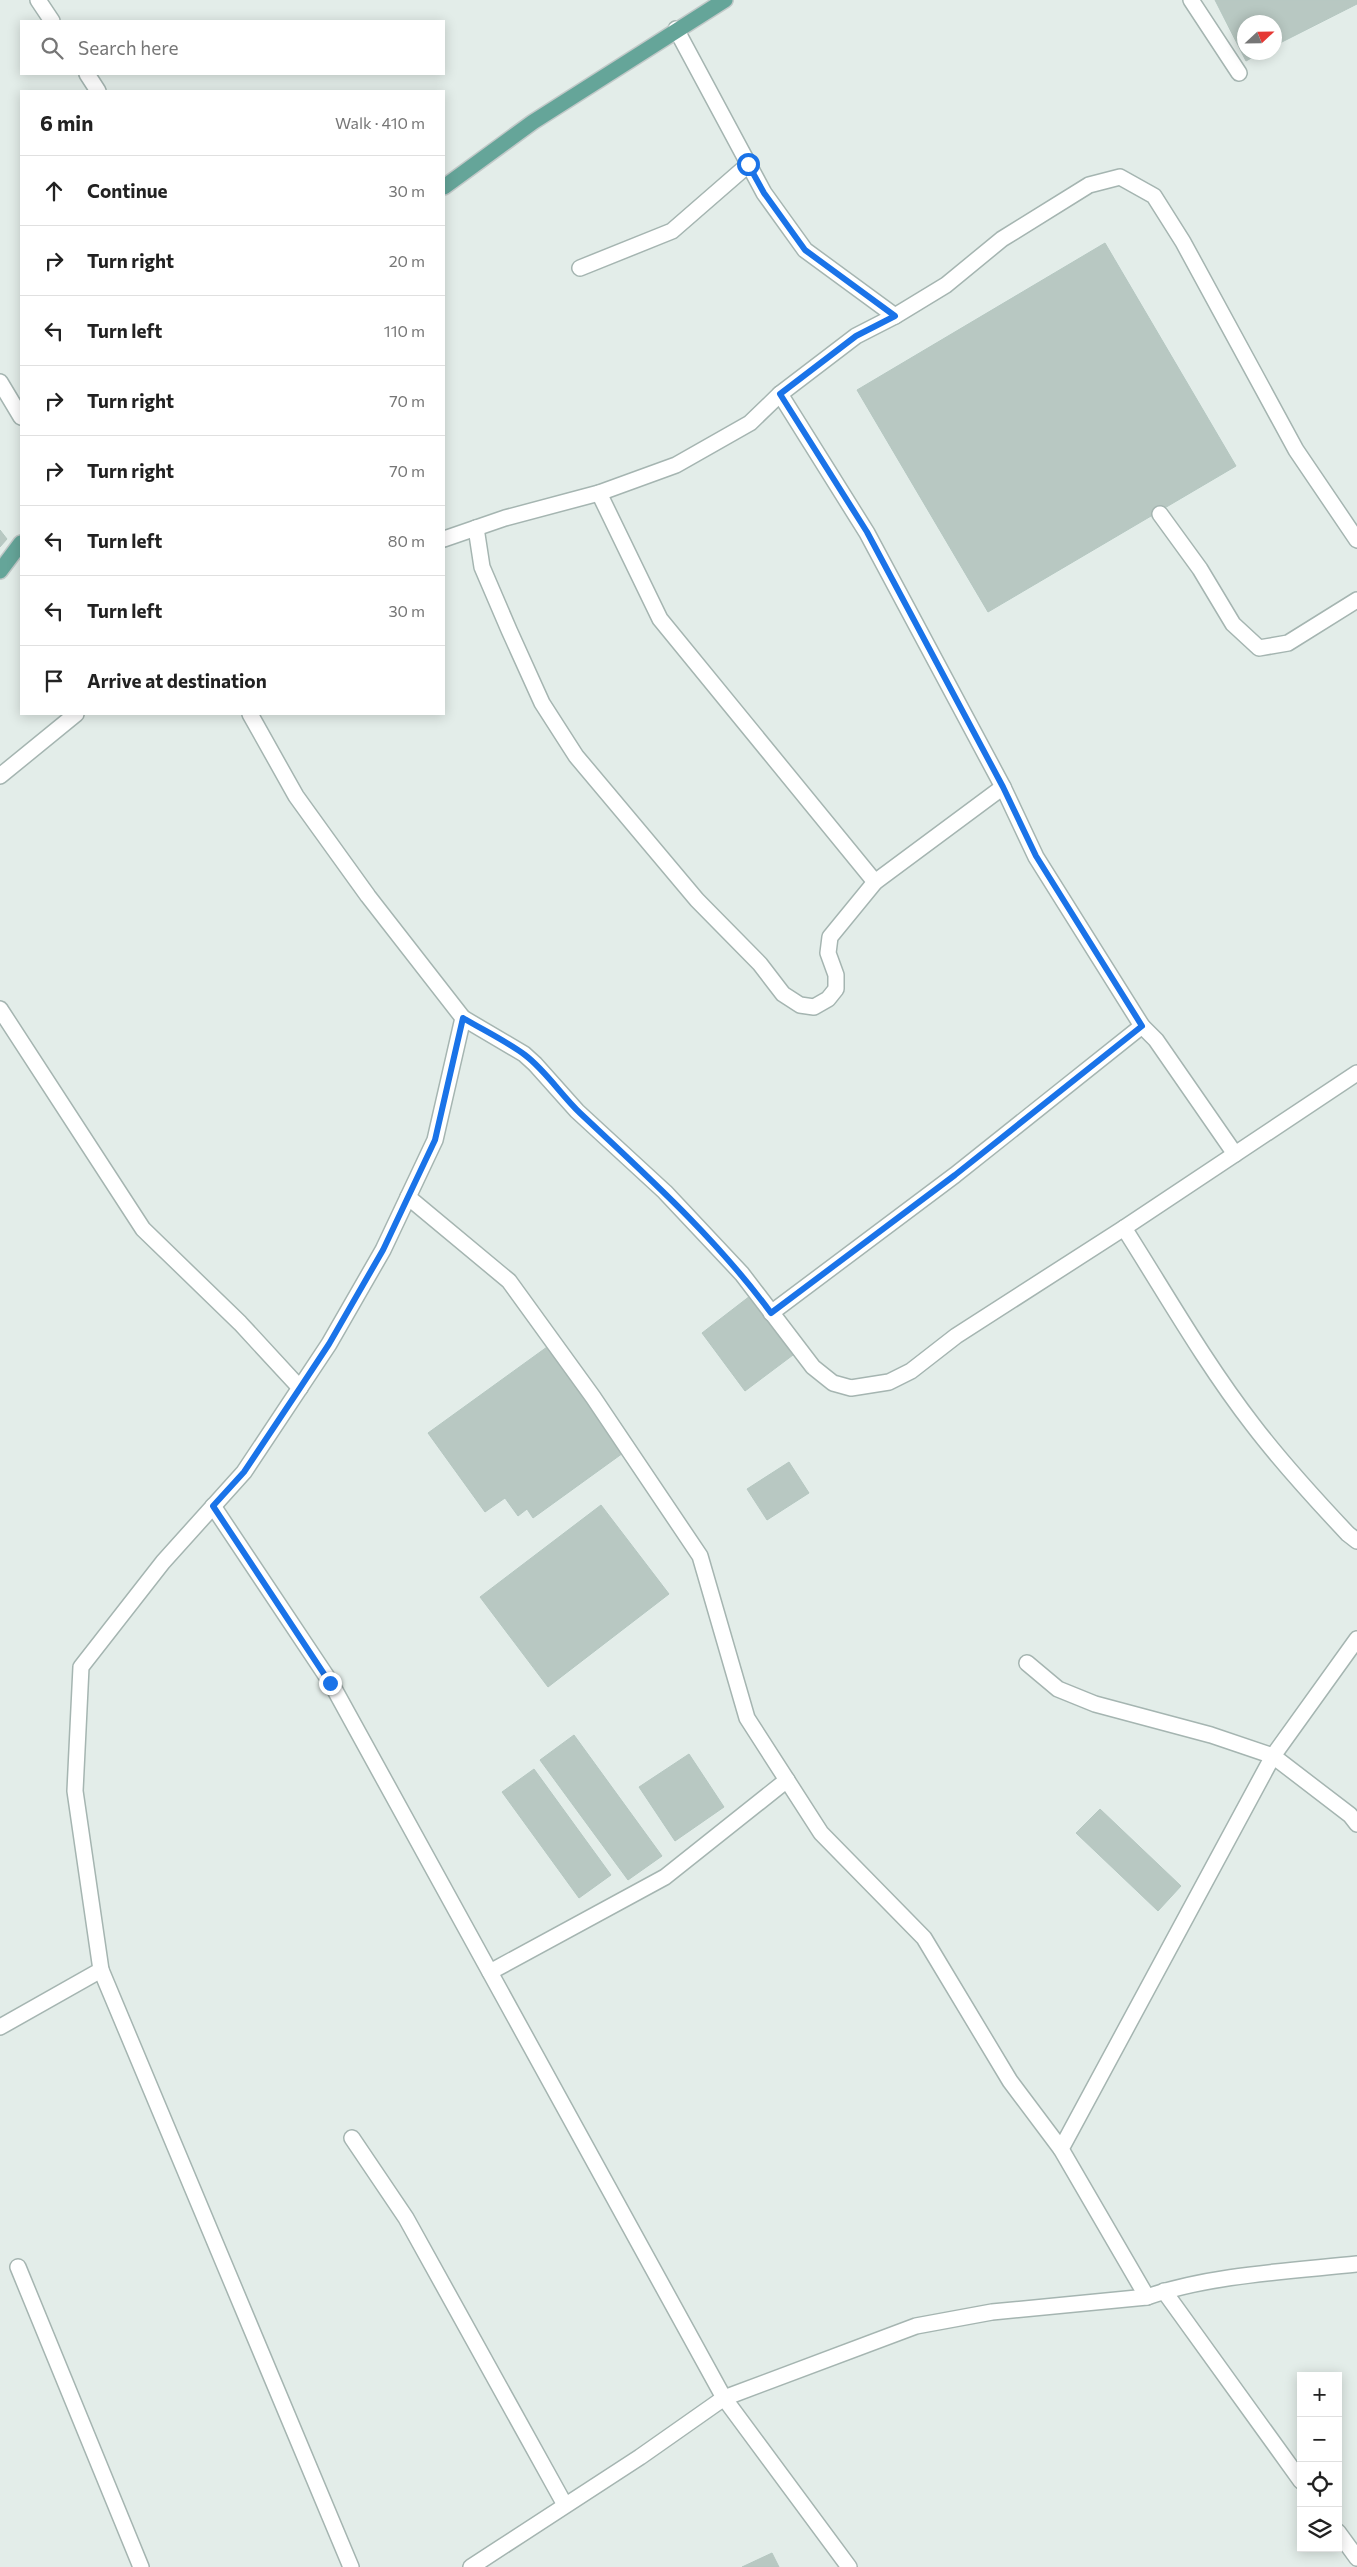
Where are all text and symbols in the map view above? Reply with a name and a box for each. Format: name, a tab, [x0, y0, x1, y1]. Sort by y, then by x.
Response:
north arrow	[1237, 15, 1282, 60]
search box	[20, 20, 445, 75]
icon: search	[38, 34, 66, 62]
text: Search here	[78, 36, 178, 59]
text: 6 min	[40, 110, 93, 135]
text: Walk · 410 m	[335, 113, 425, 132]
route start	[737, 153, 760, 176]
icon: ahead	[40, 177, 68, 205]
text: Continue	[87, 179, 167, 202]
text: 30 m	[388, 181, 425, 200]
icon: right	[40, 247, 68, 275]
text: Turn right	[87, 249, 174, 272]
text: 20 m	[389, 251, 425, 270]
icon: left	[40, 317, 68, 345]
text: Turn left	[87, 319, 162, 342]
text: 110 m	[384, 321, 425, 340]
icon: right	[40, 387, 68, 415]
text: Turn right	[87, 389, 174, 412]
text: 70 m	[389, 391, 425, 410]
icon: right	[40, 457, 68, 485]
text: Turn right	[87, 459, 174, 482]
text: 70 m	[389, 461, 425, 480]
icon: left	[40, 527, 68, 555]
text: Turn left	[87, 529, 162, 552]
text: 80 m	[388, 531, 425, 550]
icon: left	[40, 597, 68, 625]
text: Turn left	[87, 599, 162, 622]
text: 30 m	[388, 601, 425, 620]
icon: arrive	[40, 667, 68, 695]
text: Arrive at destination	[87, 669, 267, 692]
route end	[319, 1672, 342, 1695]
map controls	[1297, 2372, 1342, 2552]
button: +	[1297, 2372, 1342, 2417]
button: −	[1297, 2417, 1342, 2462]
button: locate	[1297, 2462, 1342, 2507]
button: layers	[1297, 2507, 1342, 2552]

